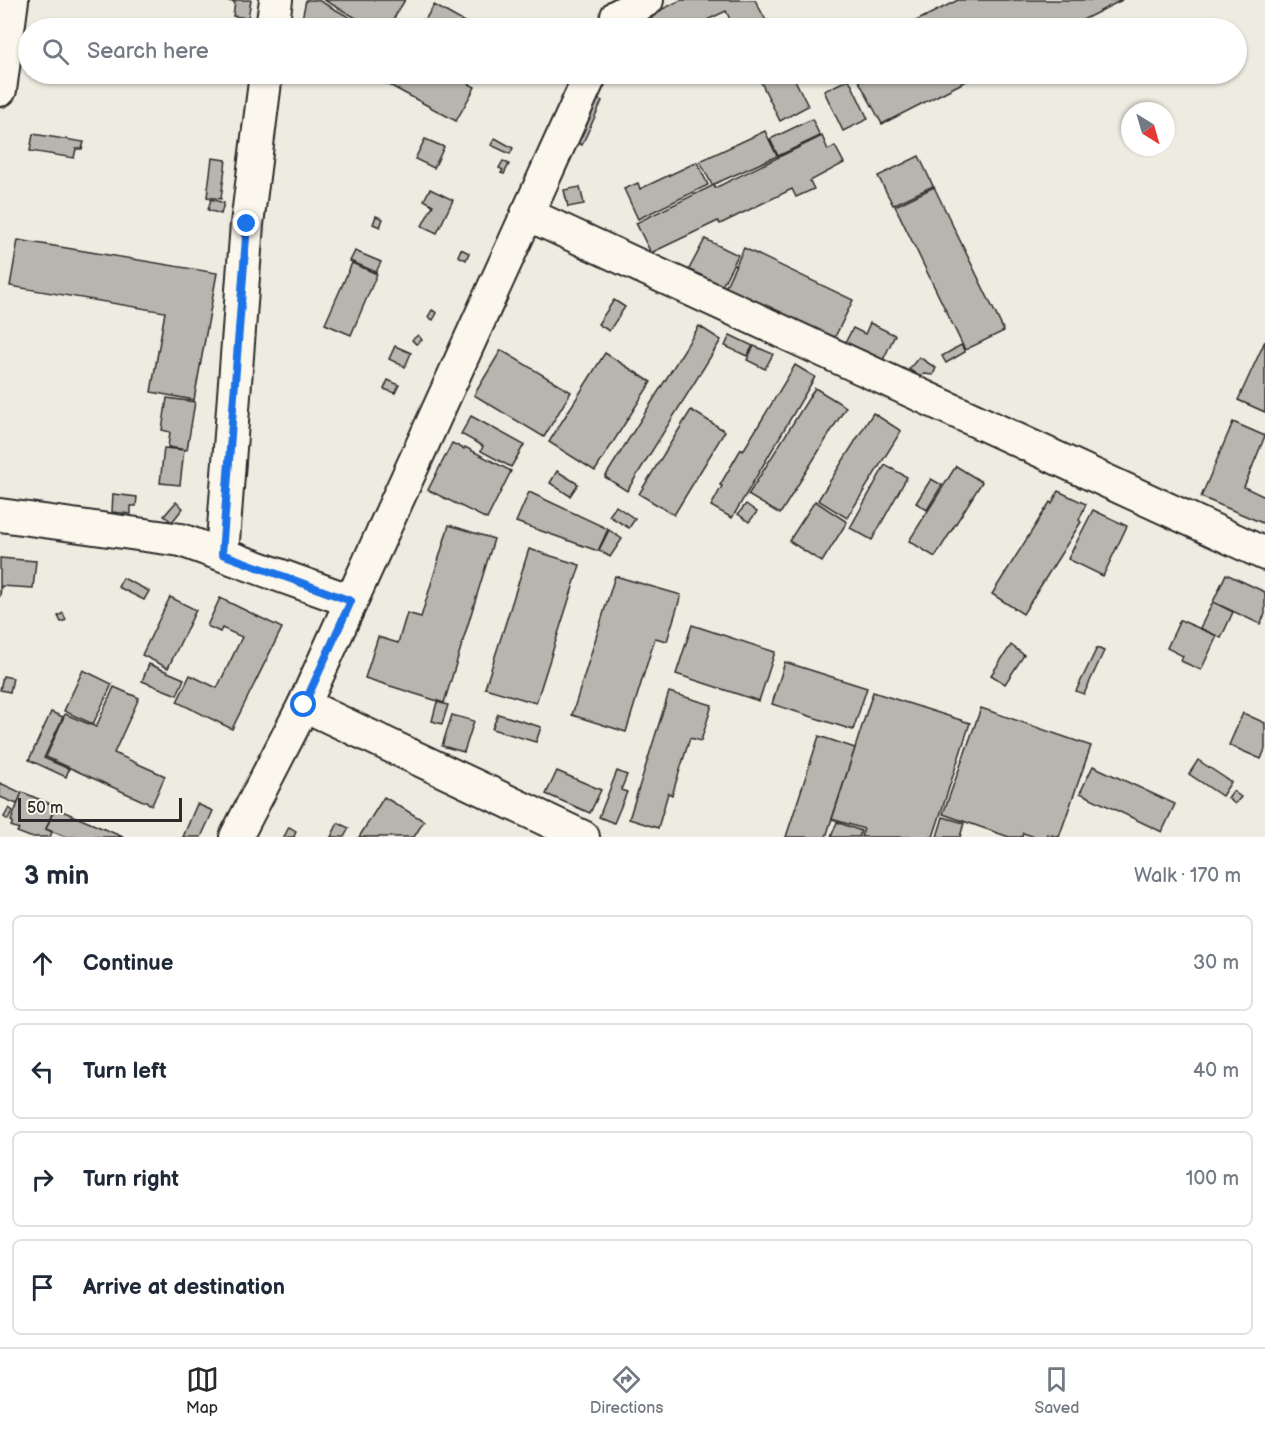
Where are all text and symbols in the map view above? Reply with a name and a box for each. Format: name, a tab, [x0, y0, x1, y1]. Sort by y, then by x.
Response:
search box	[18, 18, 1247, 84]
icon: search	[39, 35, 72, 68]
text: Search here	[87, 38, 209, 65]
north arrow	[1121, 102, 1175, 156]
route end	[233, 210, 259, 236]
route start	[290, 691, 316, 717]
scale bar	[18, 795, 182, 822]
text: 50 m	[27, 799, 63, 818]
text: 3 min	[24, 861, 89, 892]
text: Walk · 170 m	[1134, 864, 1241, 888]
icon: ahead	[26, 947, 59, 980]
text: Continue	[83, 950, 173, 977]
text: 30 m	[1193, 951, 1239, 975]
icon: left	[26, 1055, 59, 1088]
text: Turn left	[83, 1058, 167, 1085]
text: 40 m	[1193, 1059, 1239, 1083]
icon: right	[26, 1163, 59, 1196]
text: Turn right	[83, 1166, 179, 1193]
text: 100 m	[1186, 1167, 1239, 1191]
icon: arrive	[26, 1271, 59, 1304]
text: Arrive at destination	[83, 1274, 285, 1301]
tab: Map	[186, 1363, 219, 1418]
tab: Directions	[590, 1363, 663, 1418]
tab: Saved	[1034, 1363, 1079, 1418]

